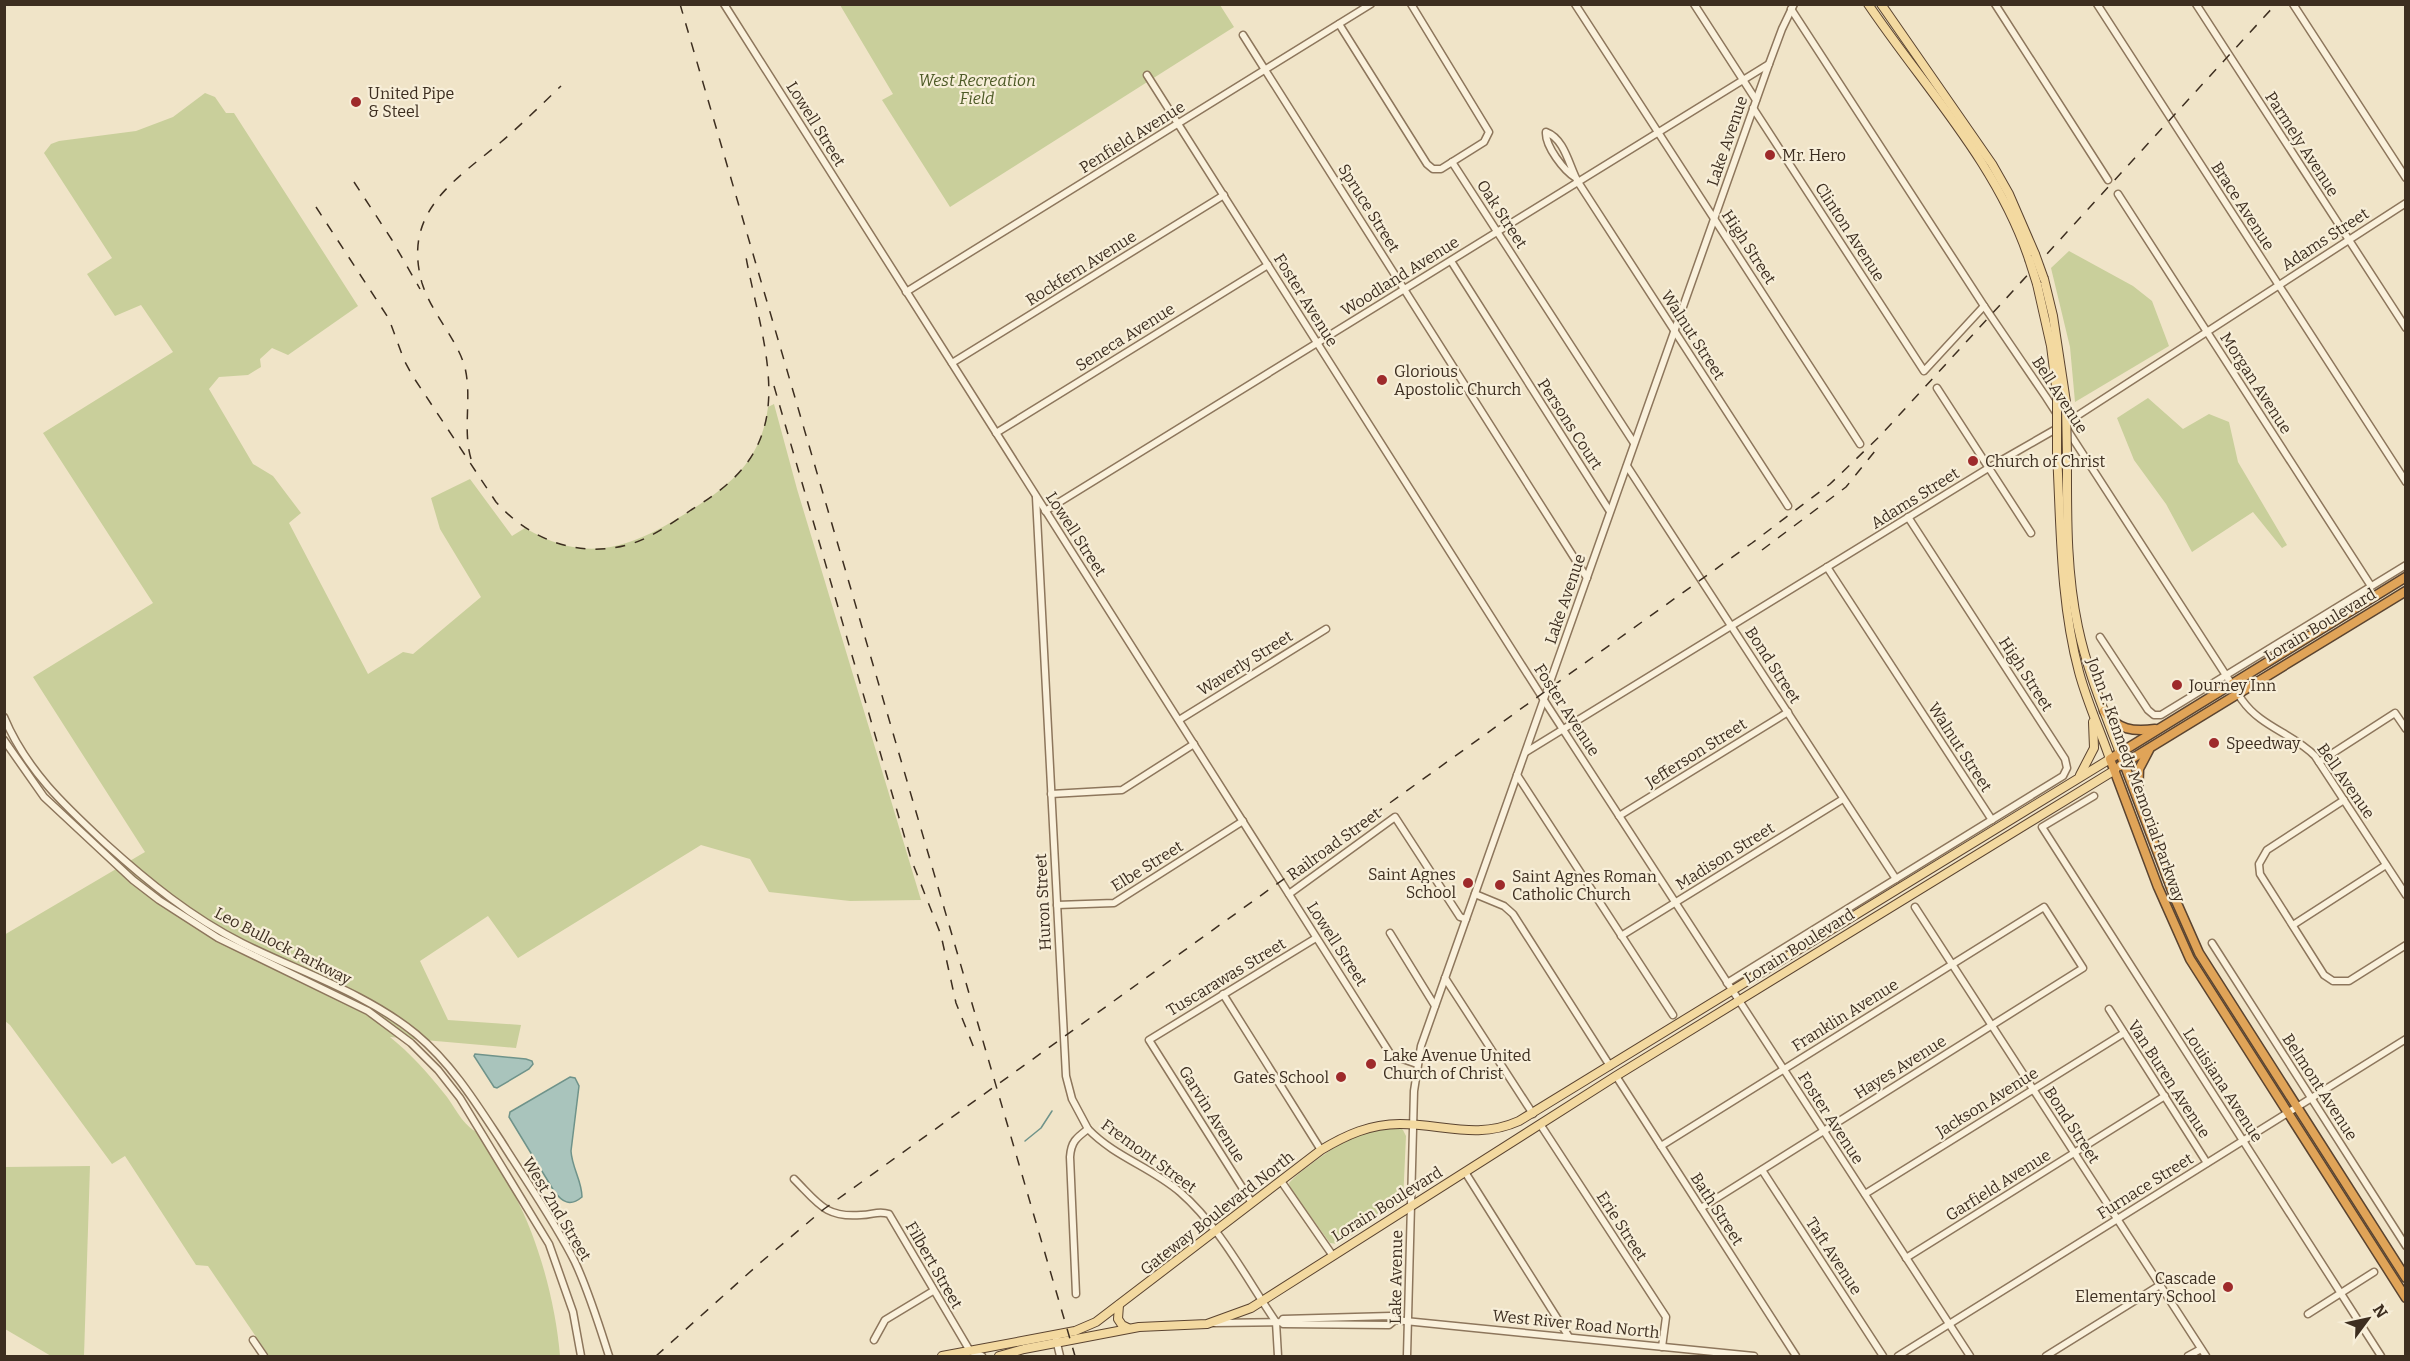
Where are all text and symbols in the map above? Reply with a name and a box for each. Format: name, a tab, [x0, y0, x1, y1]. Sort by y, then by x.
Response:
park label: West Recreation Field	[918, 71, 1036, 108]
street label: Lowell Street	[782, 78, 850, 170]
place label: United Pipe & Steel	[368, 84, 454, 121]
street label: Parmely Avenue	[2261, 88, 2343, 200]
street label: Lake Avenue	[1703, 93, 1751, 189]
marker: United Pipe & Steel	[349, 95, 363, 109]
street label: Penfield Avenue	[1076, 97, 1188, 177]
place label: Mr. Hero	[1782, 146, 1846, 165]
marker: Mr. Hero	[1763, 148, 1777, 162]
street label: Brace Avenue	[2207, 158, 2279, 254]
street label: Spruce Street	[1334, 160, 1404, 256]
street label: Oak Street	[1473, 176, 1531, 252]
street label: Clinton Avenue	[1811, 179, 1889, 285]
street label: Adams Street	[2278, 204, 2372, 274]
street label: High Street	[1718, 206, 1780, 288]
street label: Rockfern Avenue	[1022, 226, 1140, 310]
street label: Woodland Avenue	[1338, 232, 1462, 320]
street label: Foster Avenue	[1270, 250, 1342, 350]
street label: Walnut Street	[1657, 287, 1729, 383]
street label: Seneca Avenue	[1072, 299, 1178, 375]
street label: Morgan Avenue	[2216, 329, 2296, 437]
street label: Bell Avenue	[2028, 353, 2092, 437]
place label: Glorious Apostolic Church	[1394, 362, 1521, 399]
marker: Glorious Apostolic Church	[1375, 373, 1389, 387]
street label: Persons Court	[1534, 375, 1607, 473]
place label: Church of Christ	[1985, 452, 2106, 471]
marker: Church of Christ	[1966, 454, 1980, 468]
street label: Adams Street	[1867, 463, 1963, 533]
street label: Lowell Street	[1042, 488, 1110, 580]
street label: Lake Avenue	[1541, 551, 1589, 647]
street label: Lorain Boulevard	[2261, 584, 2380, 666]
street label: Bond Street	[1741, 623, 1805, 707]
street label: Waverly Street	[1194, 626, 1296, 700]
street label: High Street	[1995, 633, 2057, 715]
street label: John F. Kennedy Memorial Parkway	[2082, 654, 2189, 905]
street label: Foster Avenue	[1530, 660, 1604, 760]
place label: Journey Inn	[2188, 676, 2276, 695]
marker: Journey Inn	[2170, 678, 2184, 692]
street label: Walnut Street	[1924, 699, 1996, 795]
street label: Jefferson Street	[1641, 714, 1750, 792]
place label: Speedway	[2226, 734, 2301, 753]
marker: Speedway	[2207, 736, 2221, 750]
street label: Bell Avenue	[2313, 740, 2379, 822]
street label: Railroad Street	[1284, 804, 1385, 884]
street label: Madison Street	[1672, 818, 1778, 894]
street label: Elbe Street	[1108, 836, 1187, 896]
street label: Huron Street	[1031, 853, 1055, 951]
place label: Saint Agnes School	[1368, 865, 1456, 902]
place label: Saint Agnes Roman Catholic Church	[1512, 867, 1657, 904]
marker: Saint Agnes School	[1461, 876, 1475, 890]
marker: Saint Agnes Roman Catholic Church	[1493, 878, 1507, 892]
street label: Lowell Street	[1303, 898, 1371, 990]
street label: Leo Bullock Parkway	[211, 903, 355, 989]
street label: Lorain Boulevard	[1740, 904, 1858, 988]
street label: Tuscarawas Street	[1163, 934, 1289, 1020]
street label: Franklin Avenue	[1788, 975, 1902, 1055]
street label: Van Buren Avenue	[2124, 1016, 2214, 1142]
street label: Louisiana Avenue	[2179, 1025, 2267, 1145]
street label: Belmont Avenue	[2278, 1030, 2362, 1144]
street label: Hayes Avenue	[1851, 1031, 1949, 1103]
place label: Lake Avenue United Church of Christ	[1383, 1046, 1532, 1083]
marker: Lake Avenue United Church of Christ	[1364, 1057, 1378, 1071]
street label: Garvin Avenue	[1175, 1062, 1249, 1166]
street label: Jackson Avenue	[1932, 1063, 2041, 1141]
place label: Gates School	[1233, 1068, 1329, 1087]
street label: Foster Avenue	[1794, 1068, 1868, 1168]
marker: Gates School	[1334, 1070, 1348, 1084]
street label: Bond Street	[2040, 1083, 2104, 1167]
street label: Fremont Street	[1098, 1115, 1200, 1197]
street label: Garfield Avenue	[1942, 1145, 2054, 1225]
street label: Gateway Boulevard North	[1136, 1147, 1298, 1279]
street label: Furnace Street	[2094, 1149, 2197, 1223]
street label: West 2nd Street	[519, 1154, 595, 1264]
street label: Lorain Boulevard	[1328, 1162, 1446, 1246]
street label: Bath Street	[1687, 1169, 1748, 1249]
street label: Erie Street	[1593, 1188, 1651, 1264]
street label: Taft Avenue	[1802, 1214, 1866, 1298]
street label: Filbert Street	[901, 1218, 967, 1312]
street label: Lake Avenue	[1386, 1230, 1406, 1324]
place label: Cascade Elementary School	[2075, 1269, 2216, 1306]
marker: Cascade Elementary School	[2221, 1280, 2235, 1294]
north arrow	[2338, 1289, 2398, 1349]
text: N	[2369, 1301, 2391, 1321]
street label: West River Road North	[1492, 1306, 1660, 1342]

